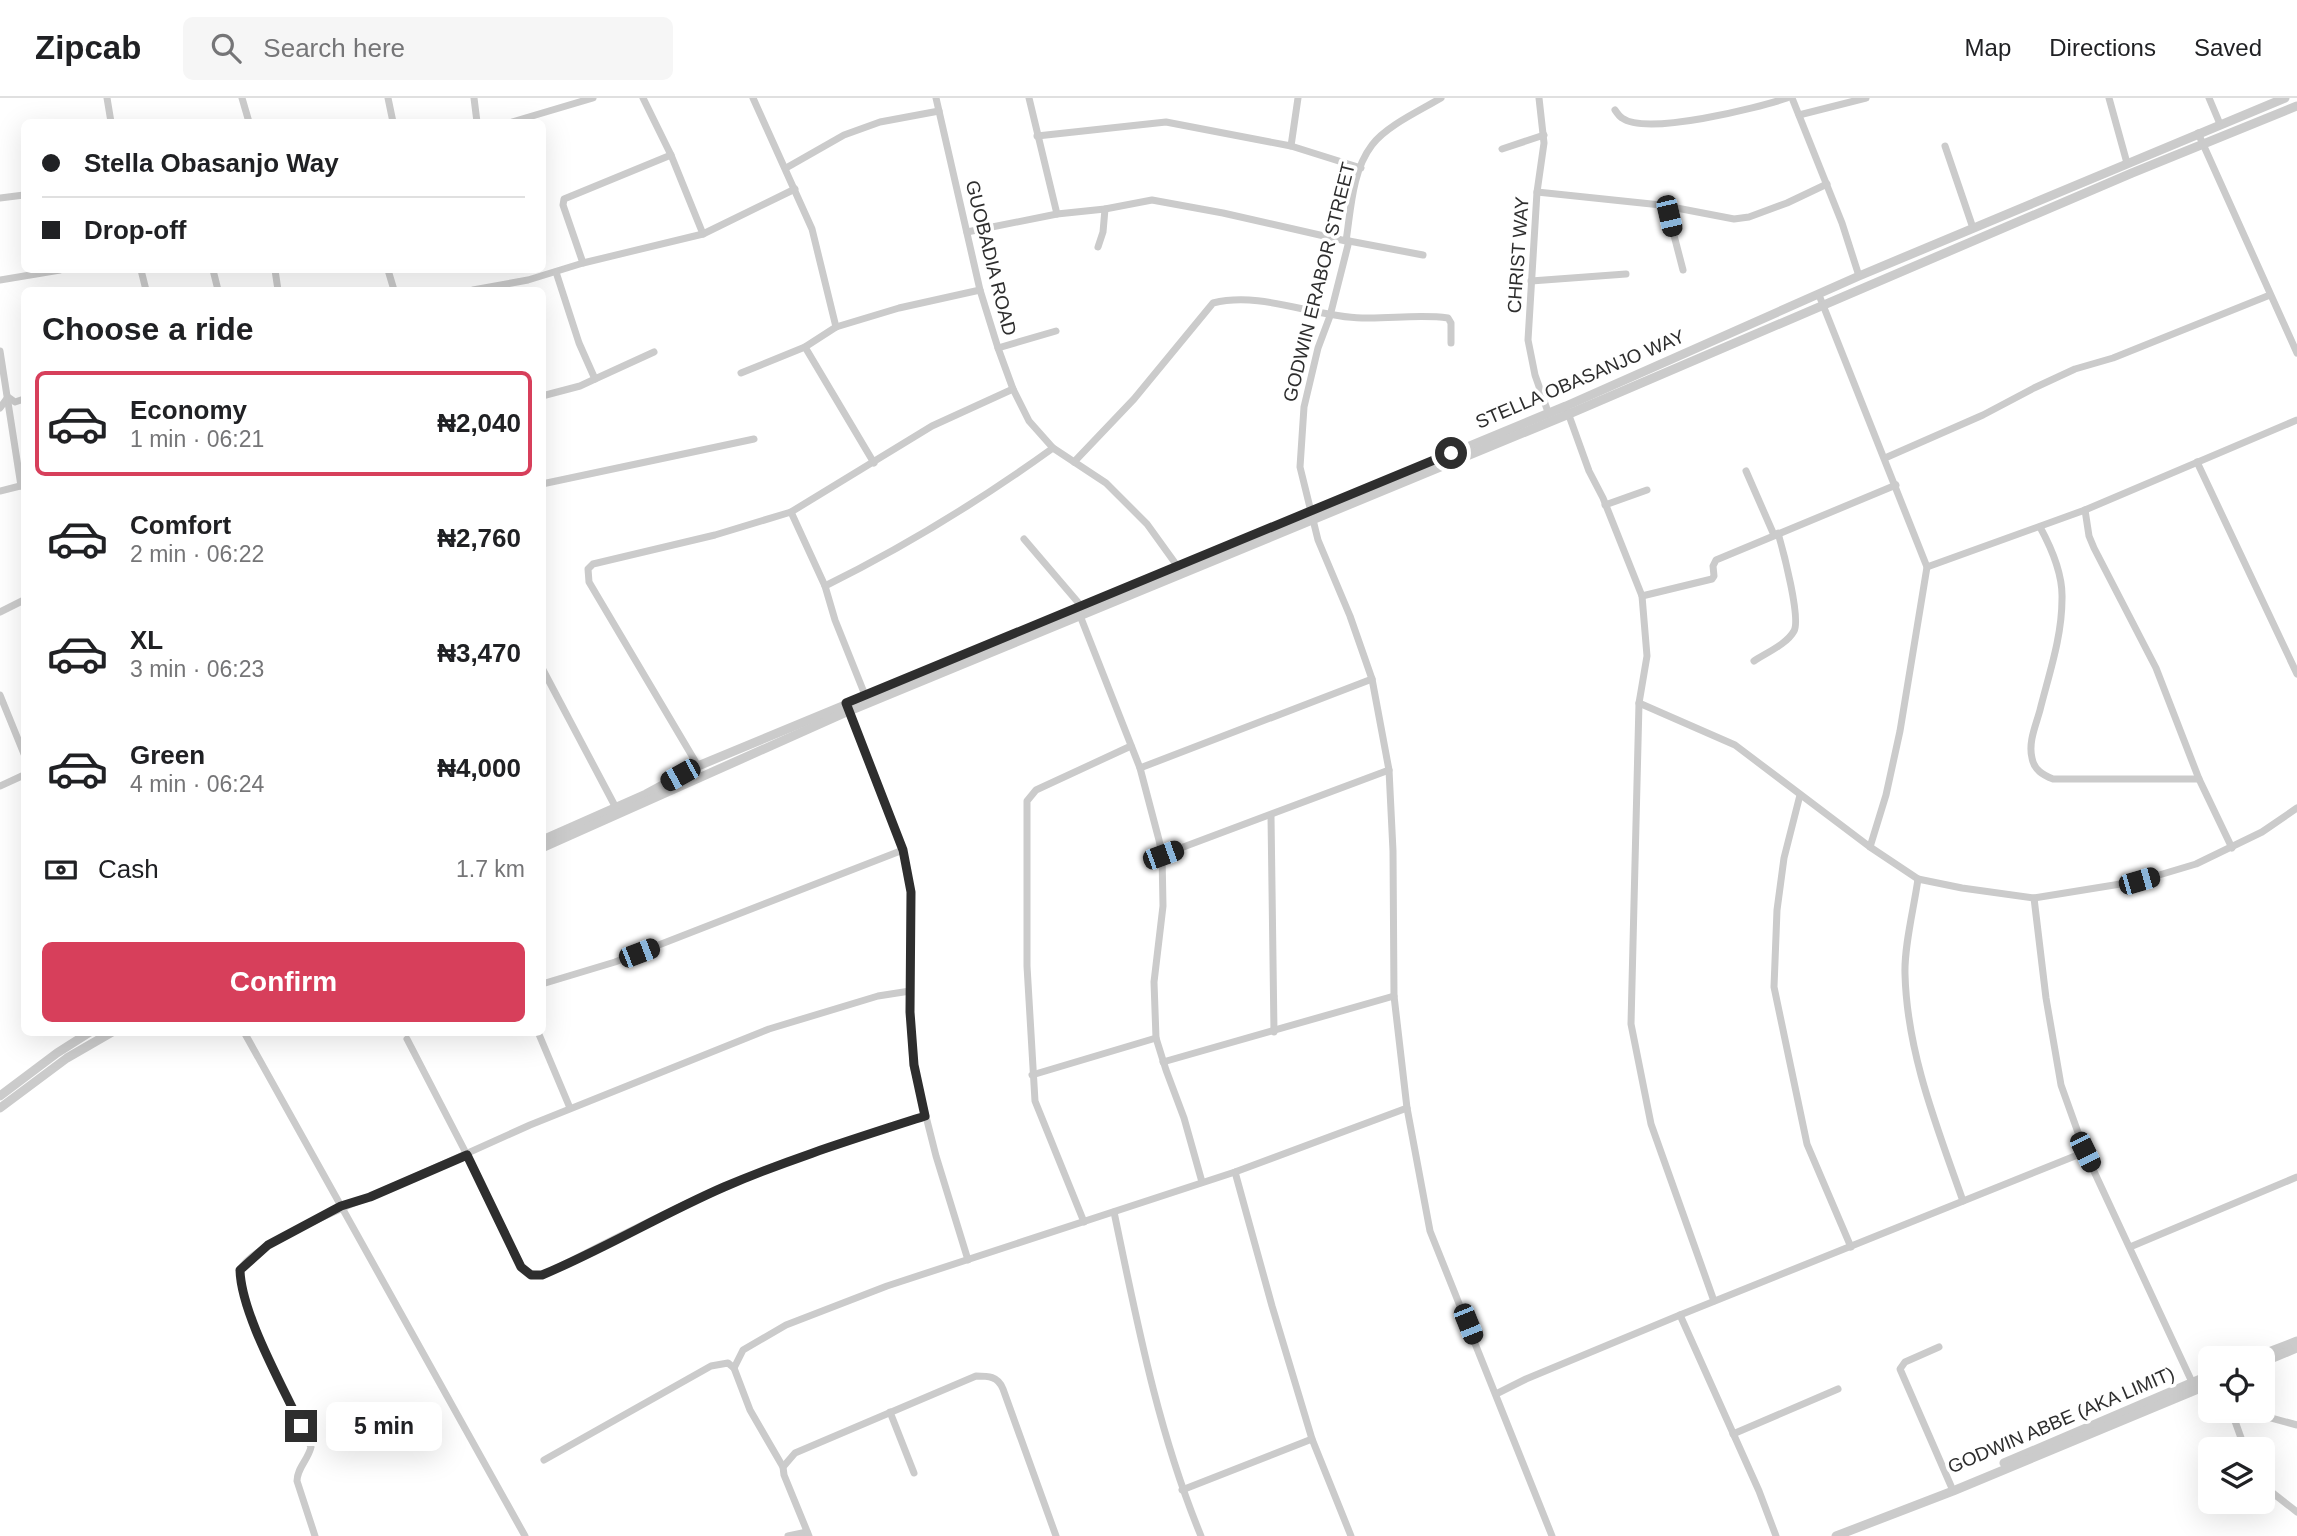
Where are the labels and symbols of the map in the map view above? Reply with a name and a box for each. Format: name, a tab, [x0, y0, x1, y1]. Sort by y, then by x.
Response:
street label: GODWIN ERABOR STREET	[1279, 160, 1359, 404]
street label: GUOBADIA ROAD	[962, 178, 1020, 338]
car	[1655, 193, 1684, 239]
street label: CHRIST WAY	[1503, 196, 1533, 314]
street label: STELLA OBASANJO WAY	[1472, 325, 1688, 433]
route start	[1435, 437, 1467, 469]
car	[657, 756, 704, 794]
car	[1140, 838, 1187, 872]
car	[2116, 865, 2163, 897]
car	[616, 936, 663, 970]
car	[2067, 1129, 2104, 1175]
car	[1451, 1301, 1486, 1347]
street label: GODWIN ABBE (AKA LIMIT)	[1945, 1363, 2177, 1477]
callout: 5 min	[326, 1402, 441, 1450]
route end	[285, 1410, 317, 1442]

